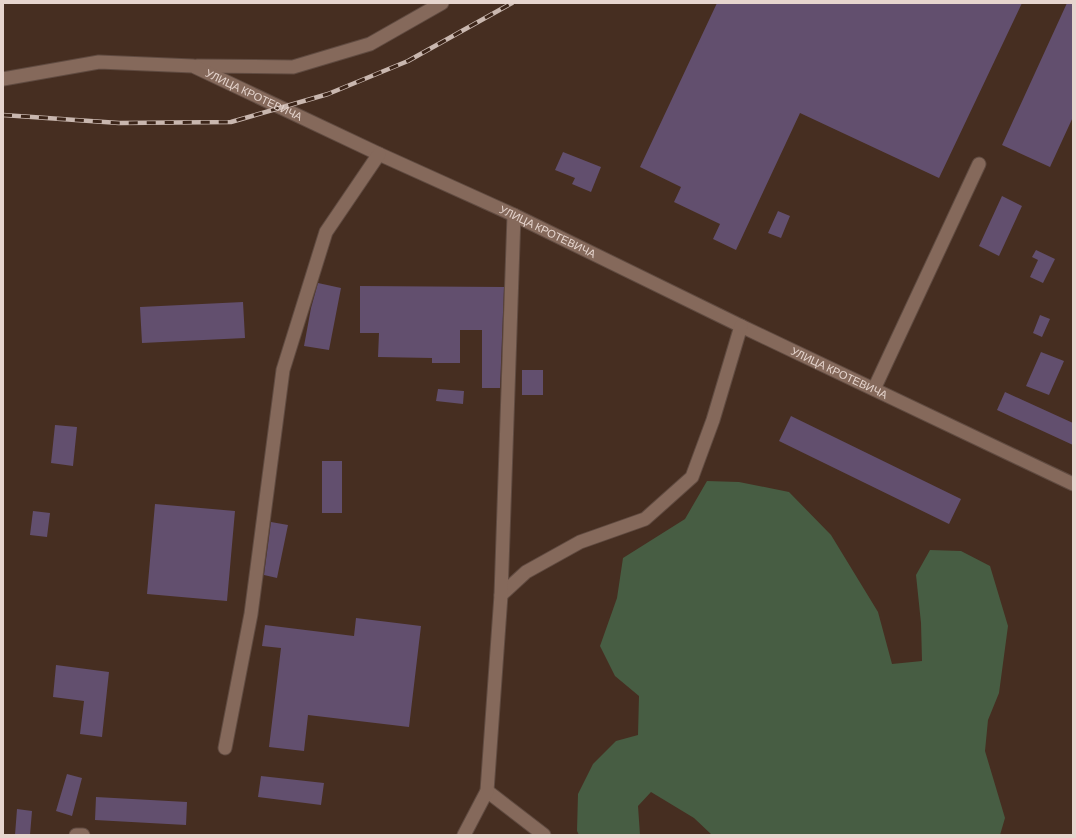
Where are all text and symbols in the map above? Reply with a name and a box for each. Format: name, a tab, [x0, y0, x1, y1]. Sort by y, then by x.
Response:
street label: УЛИЦА КРОТЕВИЧА	[204, 66, 305, 123]
street label: УЛИЦА КРОТЕВИЧА	[498, 202, 599, 260]
street label: УЛИЦА КРОТЕВИЧА	[789, 344, 891, 401]

